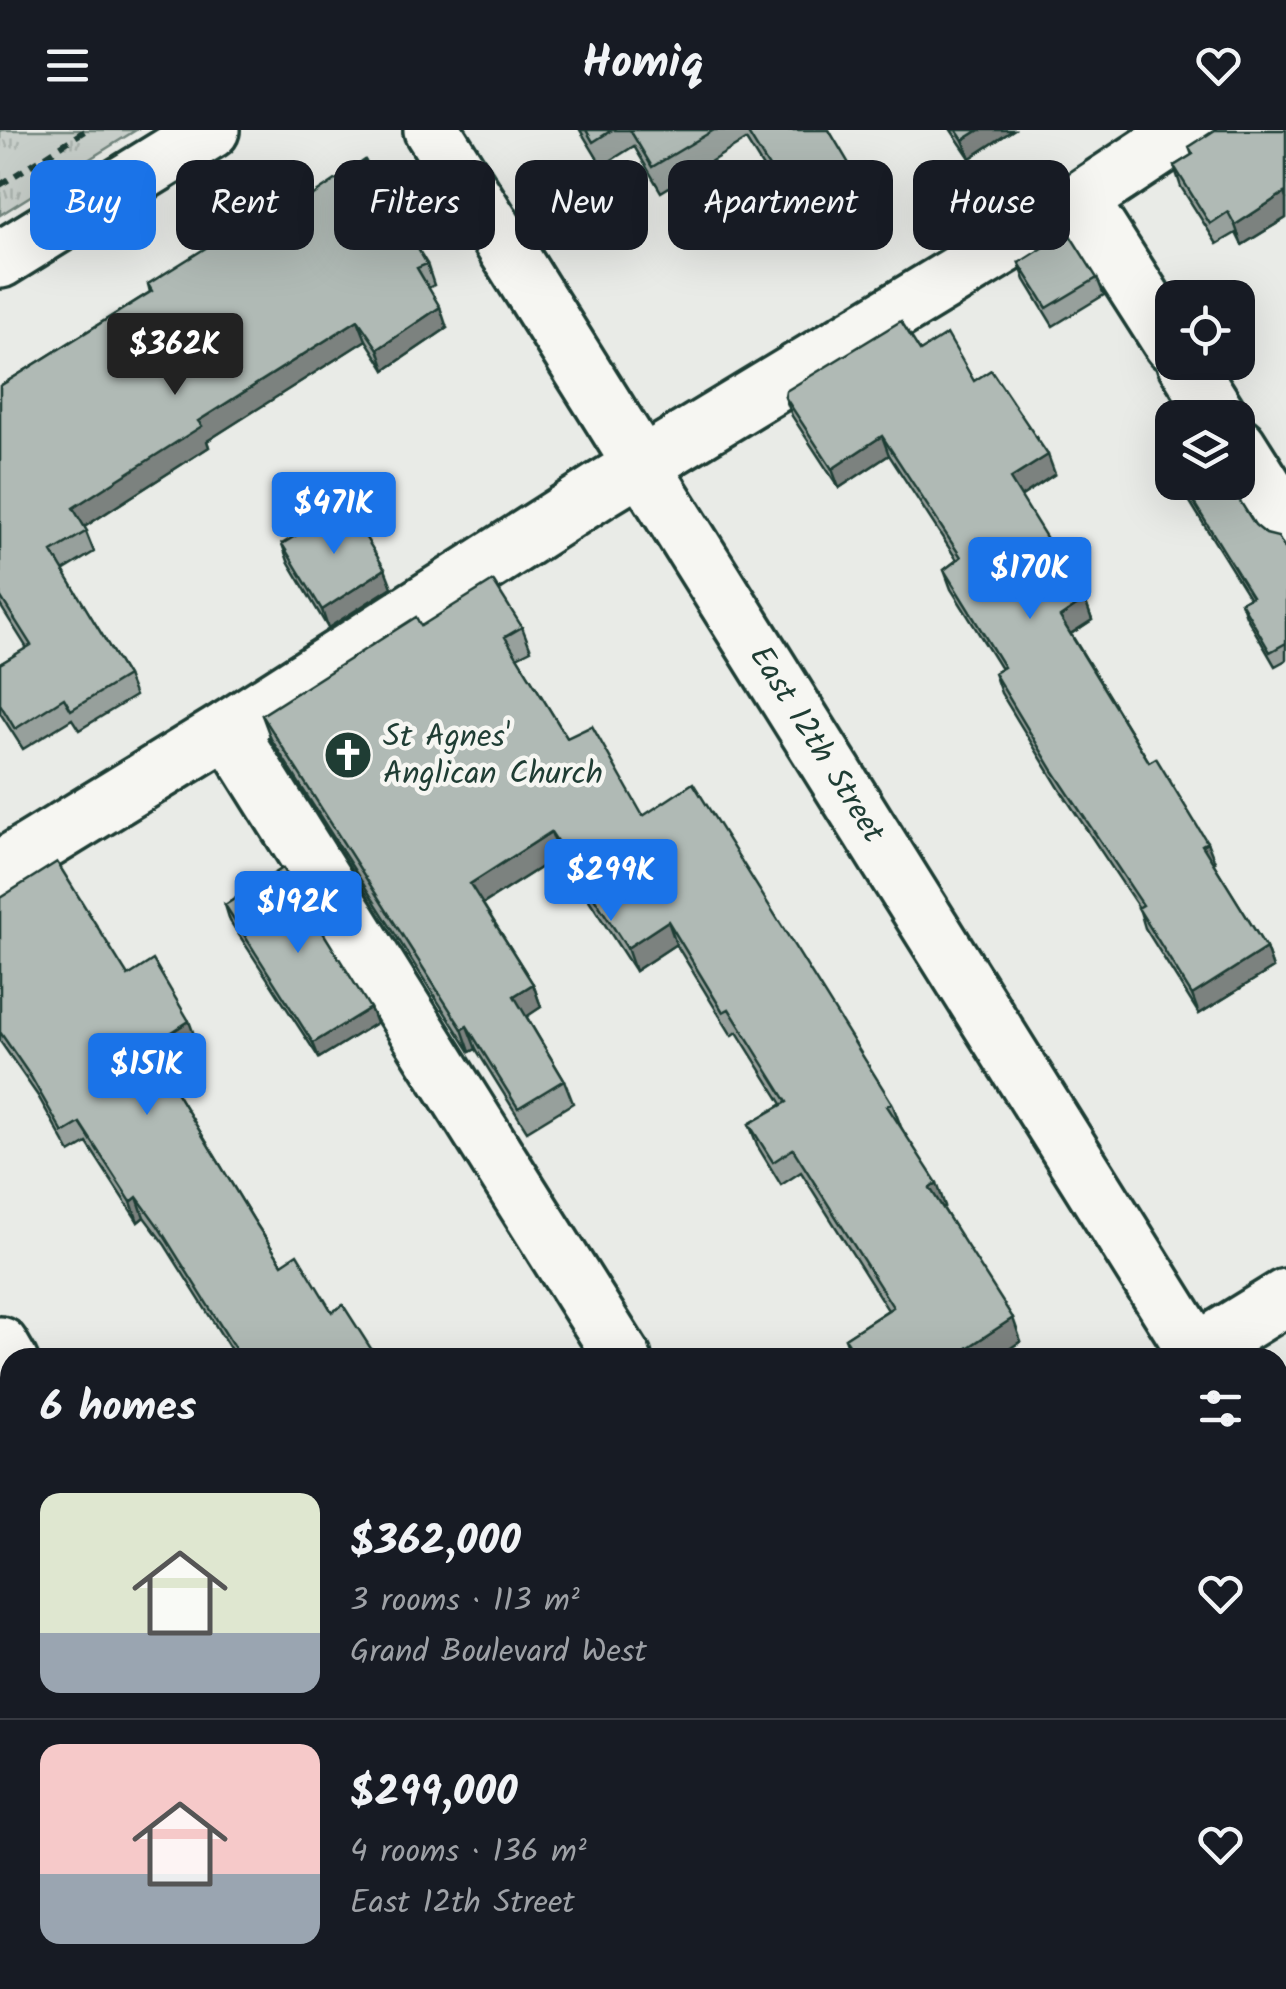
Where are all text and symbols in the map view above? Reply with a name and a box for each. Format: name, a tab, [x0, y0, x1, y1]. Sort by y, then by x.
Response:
text: Homiq	[582, 29, 704, 101]
icon: menu	[40, 38, 95, 93]
icon: heart	[1191, 38, 1246, 93]
chip: Buy	[30, 160, 156, 250]
chip: Rent	[176, 160, 314, 250]
chip: Filters	[334, 160, 495, 250]
chip: New	[515, 160, 648, 250]
chip: Apartment	[668, 160, 893, 250]
chip: House	[913, 160, 1070, 250]
map controls	[1155, 280, 1255, 500]
button: locate	[1155, 280, 1255, 380]
pin: $362K	[105, 313, 245, 398]
text: $362K	[129, 320, 221, 371]
button: layers	[1155, 400, 1255, 500]
pin: $471K	[264, 472, 404, 557]
text: $471K	[294, 479, 374, 530]
pin: $170K	[960, 537, 1100, 622]
text: $170K	[990, 544, 1070, 595]
street label: East 12th Street	[735, 636, 898, 854]
place label: St Agnes' Anglican Church	[383, 712, 603, 800]
church icon: St Agnes' Anglican Church	[322, 729, 374, 781]
pin: $299K	[541, 839, 681, 924]
text: $299K	[566, 846, 656, 897]
pin: $192K	[228, 871, 368, 956]
text: $192K	[257, 878, 339, 929]
pin: $151K	[77, 1033, 217, 1118]
text: $151K	[110, 1040, 184, 1091]
text: 6 homes	[40, 1375, 196, 1442]
icon: filters	[1193, 1381, 1248, 1436]
text: $362,000	[350, 1509, 521, 1576]
icon: home	[120, 1533, 240, 1653]
icon: heart	[1193, 1566, 1248, 1621]
text: 3 rooms · 113 m²	[350, 1576, 580, 1627]
text: Grand Boulevard West	[350, 1627, 647, 1678]
text: $299,000	[350, 1760, 518, 1827]
icon: home	[120, 1784, 240, 1904]
icon: heart	[1193, 1817, 1248, 1872]
text: 4 rooms · 136 m²	[350, 1827, 587, 1878]
text: East 12th Street	[350, 1878, 575, 1929]

